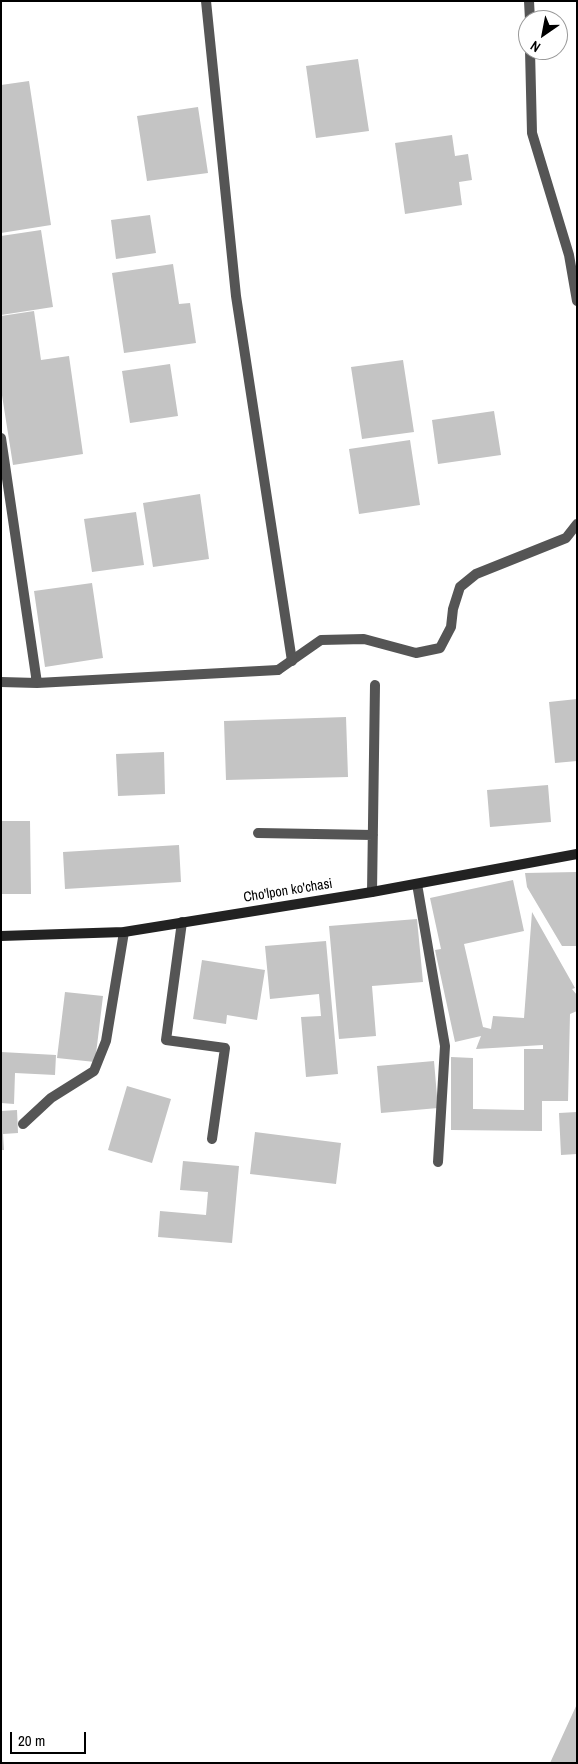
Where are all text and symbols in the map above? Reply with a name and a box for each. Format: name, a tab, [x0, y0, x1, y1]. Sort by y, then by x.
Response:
north arrow	[518, 10, 568, 60]
text: N	[527, 37, 544, 57]
street label: Cho'lpon ko'chasi	[242, 876, 334, 906]
scale bar	[12, 1722, 89, 1754]
text: 20 m	[18, 1730, 45, 1751]

